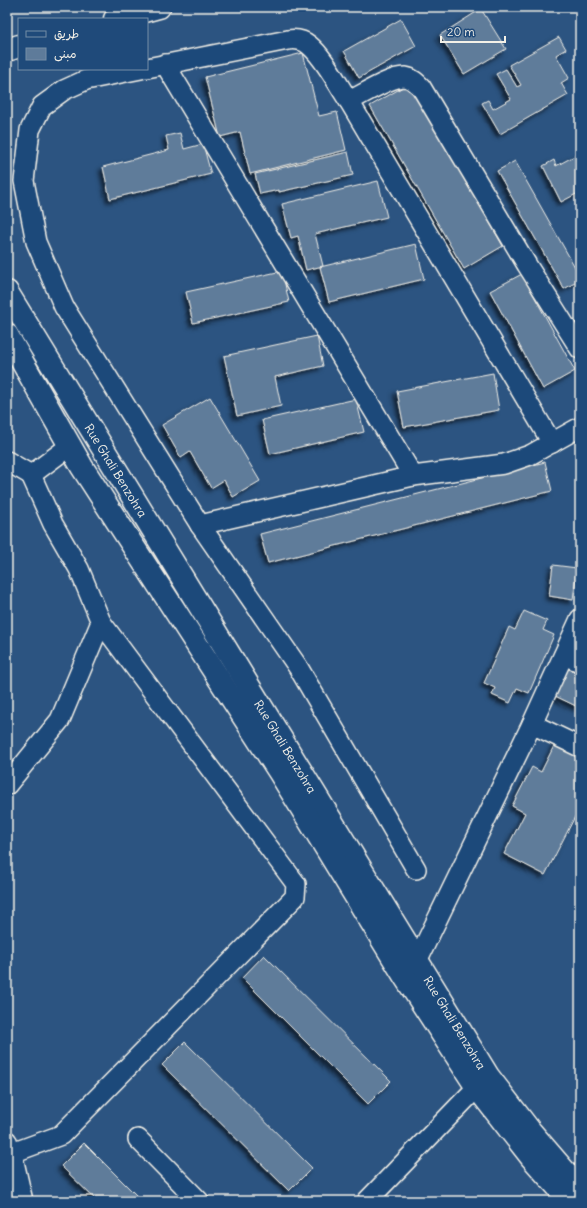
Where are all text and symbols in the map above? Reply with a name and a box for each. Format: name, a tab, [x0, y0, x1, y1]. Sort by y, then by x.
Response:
legend	[18, 18, 148, 70]
scale bar	[441, 18, 505, 44]
text: 20 m	[447, 24, 475, 39]
text: طريق	[54, 26, 79, 41]
text: مبنى	[54, 46, 77, 62]
street label: Rue Ghali Benzohra	[82, 421, 151, 520]
street label: Rue Ghali Benzohra	[251, 697, 320, 796]
street label: Rue Ghali Benzohra	[421, 973, 490, 1072]

